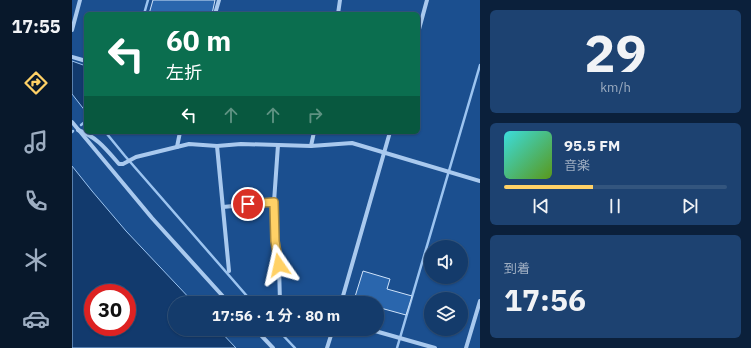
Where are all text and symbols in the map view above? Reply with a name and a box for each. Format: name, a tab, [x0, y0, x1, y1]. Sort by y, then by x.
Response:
text: 17:55	[11, 15, 61, 38]
text: 29	[584, 19, 647, 86]
text: 60 m	[166, 22, 231, 59]
icon: left	[100, 28, 152, 80]
text: 左折	[166, 61, 202, 84]
icon: directions	[22, 69, 50, 97]
text: km/h	[600, 79, 631, 96]
icon: left	[178, 104, 200, 126]
icon: ahead	[220, 104, 242, 126]
icon: ahead	[262, 104, 284, 126]
icon: right	[304, 104, 326, 126]
icon: music	[22, 128, 50, 156]
text: 95.5 FM	[564, 136, 620, 155]
text: 音楽	[564, 157, 590, 174]
icon: phone	[22, 187, 50, 215]
pin	[231, 187, 265, 221]
icon: arrive	[237, 193, 259, 215]
icon: previous	[530, 195, 552, 217]
icon: pause	[604, 195, 626, 217]
icon: next	[679, 195, 701, 217]
map controls	[424, 240, 468, 336]
button: sound	[424, 240, 468, 284]
position arrow	[258, 244, 300, 286]
icon: climate	[22, 246, 50, 274]
text: 到着	[504, 260, 530, 277]
text: 17:56	[504, 280, 586, 319]
speed limit sign: 30	[84, 284, 136, 336]
button: layers	[424, 292, 468, 336]
icon: car	[22, 305, 50, 333]
text: 17:56 · 1 分 · 80 m	[212, 306, 340, 325]

